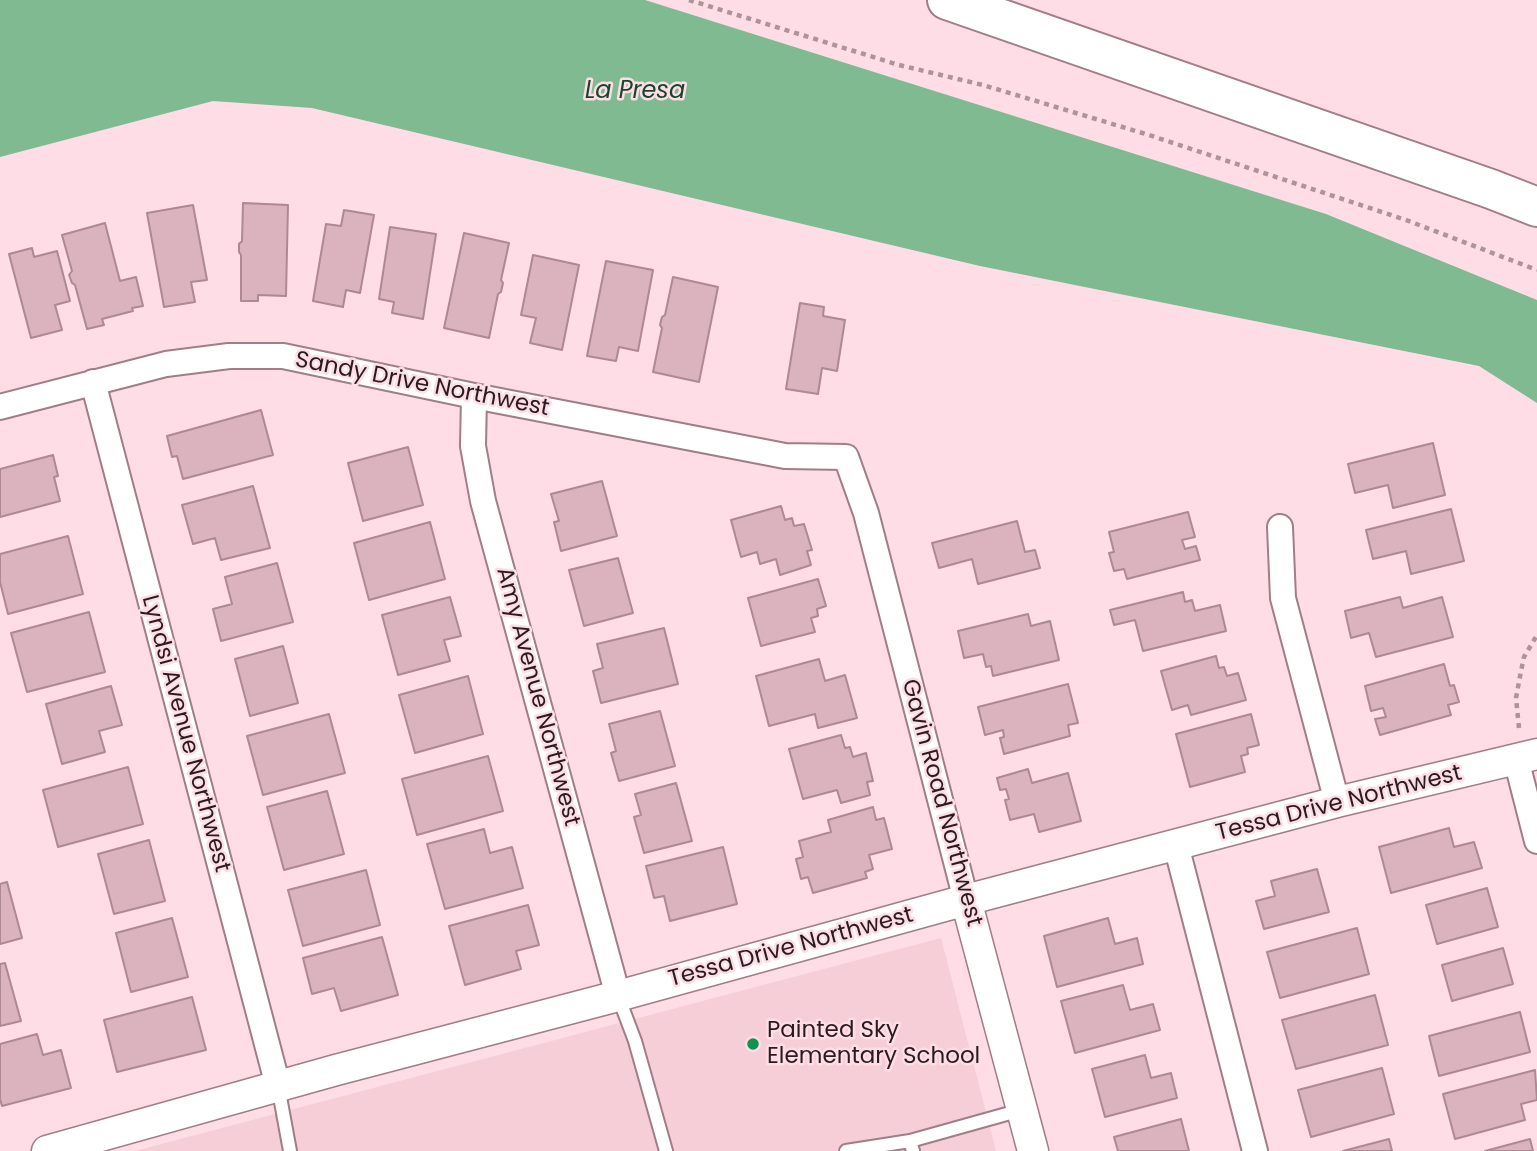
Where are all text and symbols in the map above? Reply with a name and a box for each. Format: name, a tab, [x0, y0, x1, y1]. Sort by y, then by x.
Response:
water label: La Presa	[585, 78, 685, 106]
street label: Sandy Drive Northwest	[293, 347, 551, 423]
street label: Amy Avenue Northwest	[489, 565, 585, 829]
street label: Lyndsi Avenue Northwest	[135, 593, 235, 875]
street label: Gavin Road Northwest	[895, 676, 987, 930]
street label: Tessa Drive Northwest	[1213, 760, 1465, 848]
street label: Tessa Drive Northwest	[666, 902, 916, 994]
place label: Painted Sky Elementary School	[767, 1017, 980, 1071]
marker: Painted Sky Elementary School	[745, 1036, 761, 1052]

